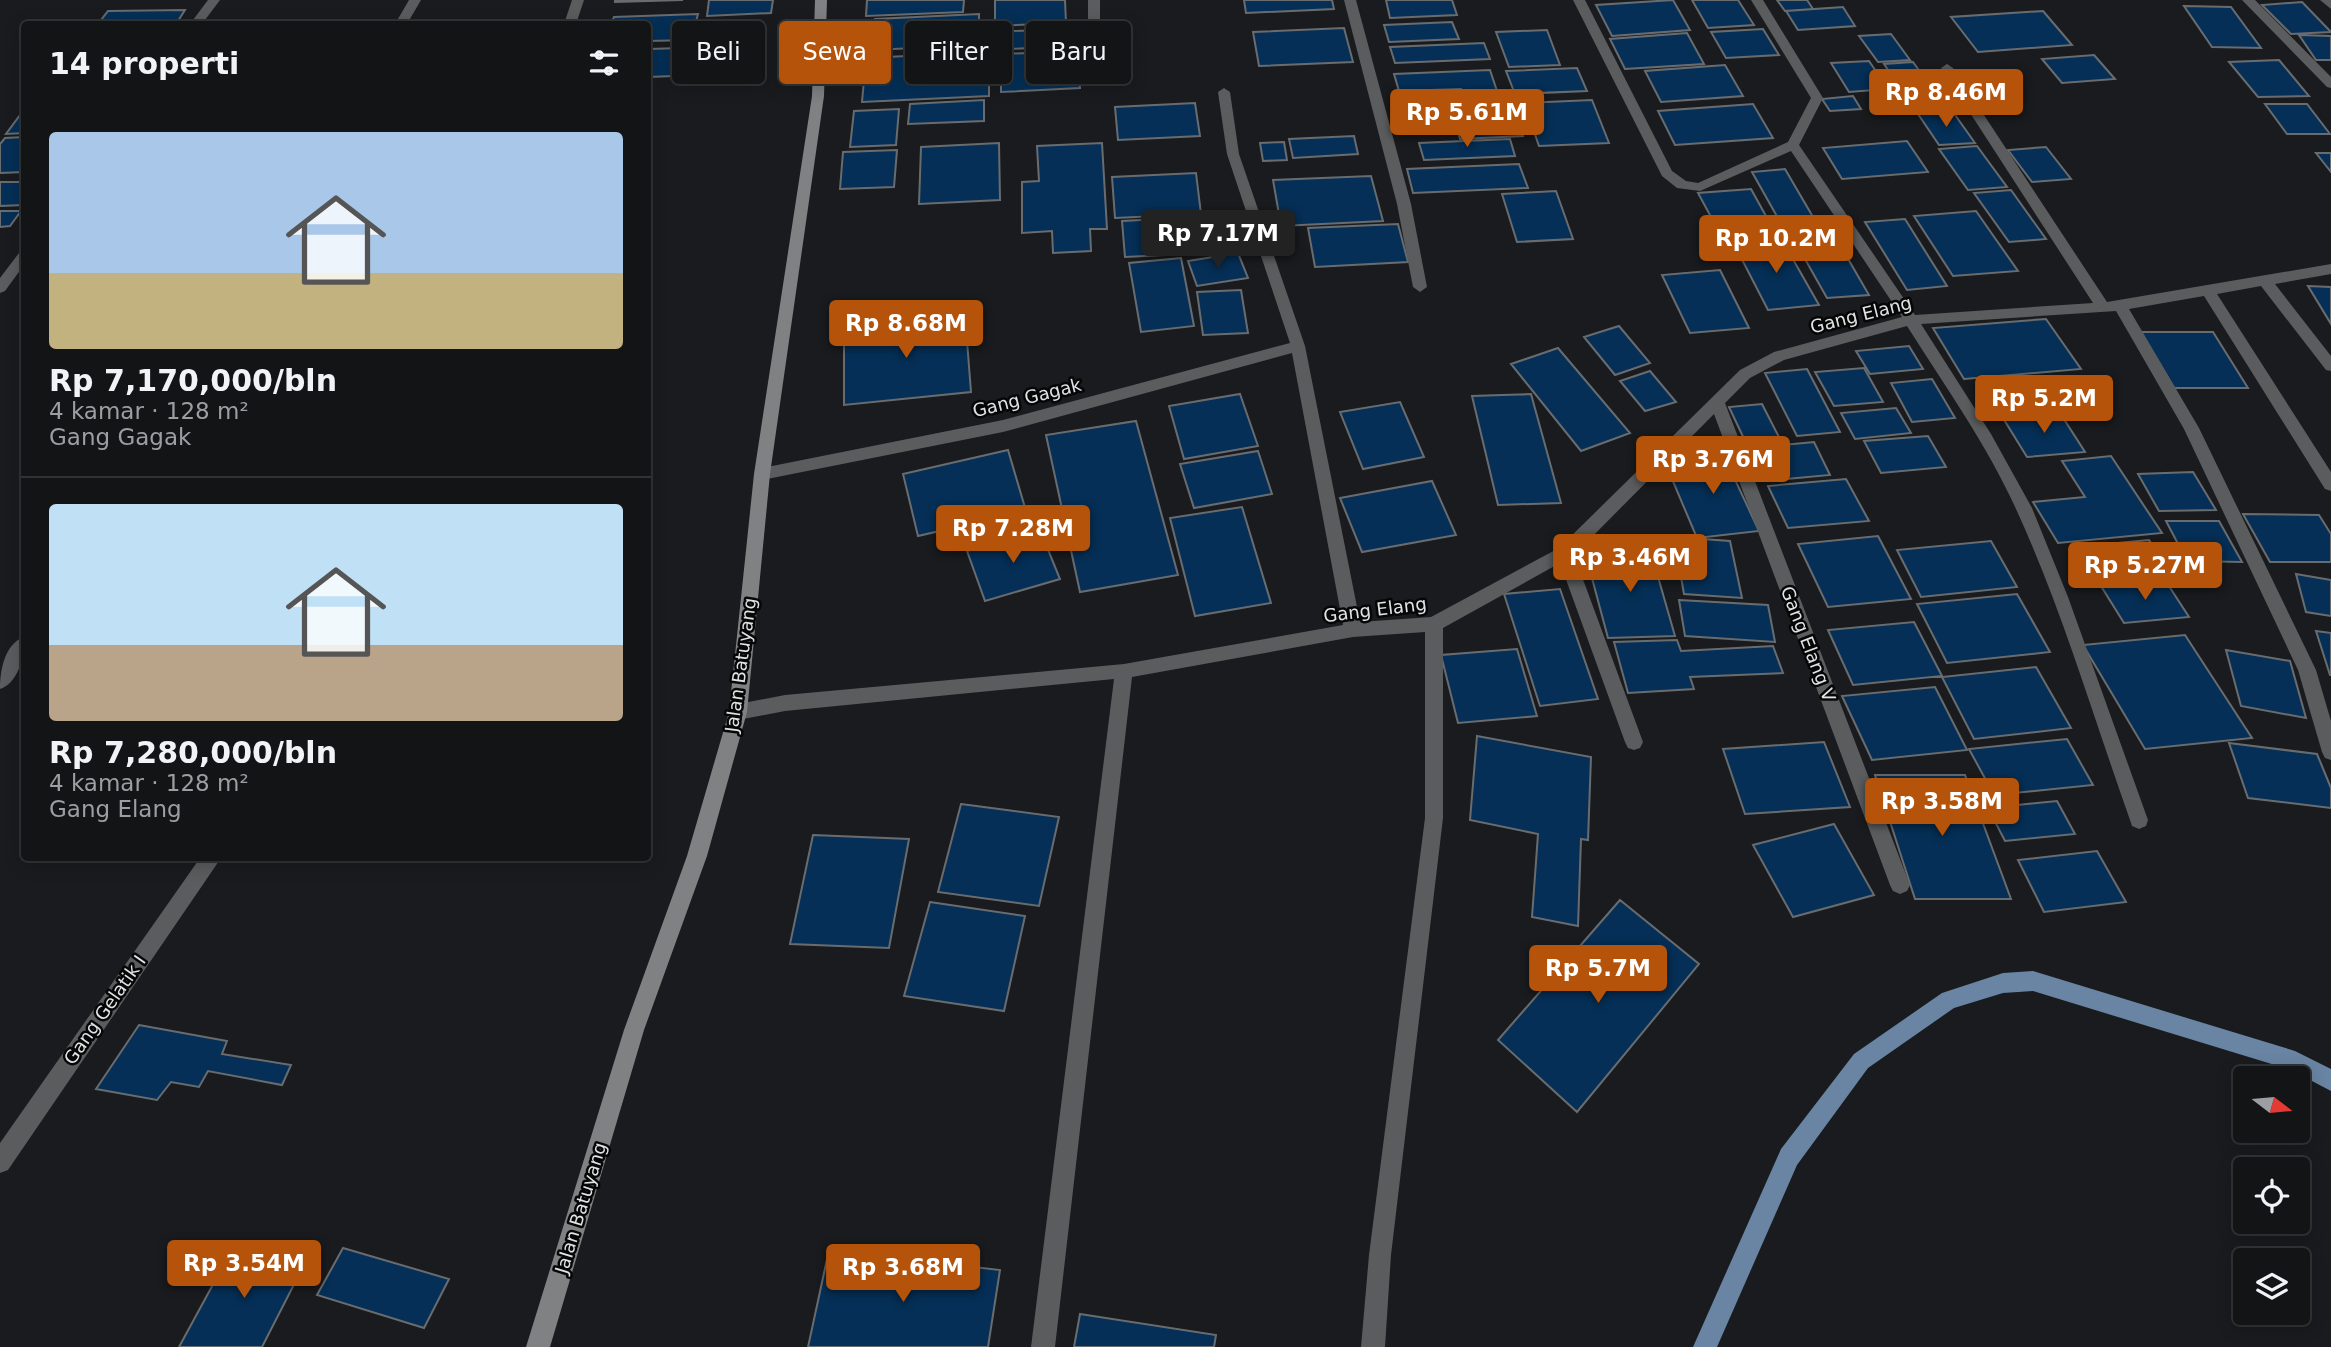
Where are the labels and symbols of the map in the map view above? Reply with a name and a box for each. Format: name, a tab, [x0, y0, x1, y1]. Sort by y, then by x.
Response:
pin: Rp 8.46M	[1874, 69, 2018, 129]
pin: Rp 5.61M	[1395, 90, 1539, 149]
pin: Rp 7.17M	[1146, 210, 1290, 270]
pin: Rp 10.2M	[1704, 216, 1848, 275]
street label: Gang Elang	[1808, 292, 1914, 337]
pin: Rp 8.68M	[834, 300, 978, 360]
street label: Gang Gagak	[970, 374, 1084, 421]
pin: Rp 5.2M	[1979, 376, 2109, 435]
pin: Rp 3.76M	[1641, 436, 1785, 496]
pin: Rp 7.28M	[941, 505, 1085, 565]
pin: Rp 3.46M	[1558, 534, 1702, 594]
pin: Rp 5.27M	[2073, 542, 2217, 602]
street label: Gang Elang V	[1777, 583, 1840, 705]
street label: Gang Elang	[1322, 593, 1428, 626]
street label: Jalan Batuyang	[721, 596, 760, 735]
pin: Rp 3.58M	[1870, 778, 2014, 838]
pin: Rp 5.7M	[1533, 946, 1663, 1005]
street label: Gang Gelatik I	[59, 951, 150, 1068]
north arrow	[2233, 1066, 2310, 1143]
street label: Jalan Batuyang	[550, 1140, 610, 1277]
pin: Rp 3.54M	[172, 1240, 316, 1300]
pin: Rp 3.68M	[831, 1244, 975, 1304]

